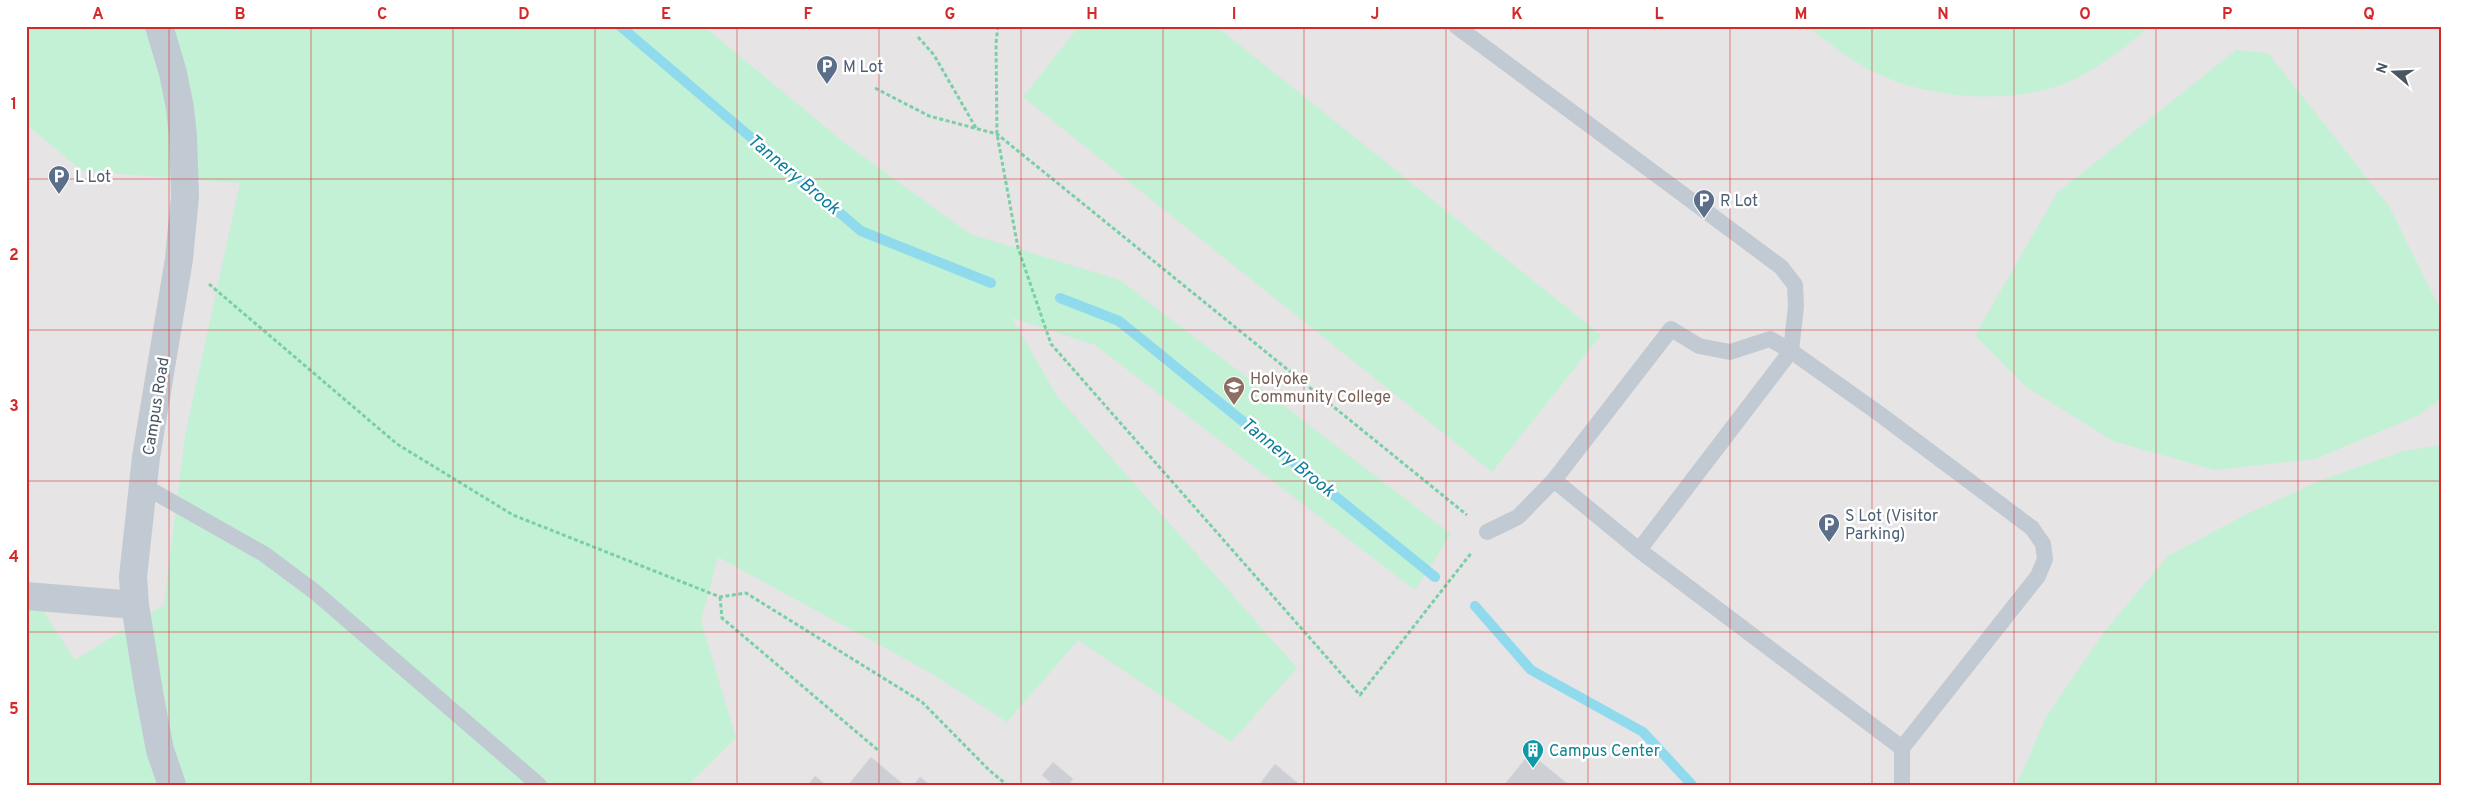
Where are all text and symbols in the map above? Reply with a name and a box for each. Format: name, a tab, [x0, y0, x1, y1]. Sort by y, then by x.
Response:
text: A	[92, 5, 104, 25]
text: B	[234, 5, 246, 25]
text: C	[377, 5, 387, 25]
text: D	[518, 5, 530, 25]
text: E	[661, 5, 671, 25]
text: F	[803, 5, 813, 25]
text: G	[945, 5, 955, 25]
text: H	[1086, 5, 1098, 25]
text: I	[1232, 5, 1236, 25]
text: J	[1371, 5, 1379, 25]
text: K	[1511, 5, 1523, 25]
text: L	[1654, 5, 1664, 25]
text: M	[1795, 5, 1807, 25]
text: N	[1937, 5, 1949, 25]
text: O	[2079, 5, 2091, 25]
text: P	[2222, 5, 2232, 25]
text: Q	[2363, 5, 2375, 25]
north arrow	[2370, 48, 2420, 98]
parking icon: M Lot	[815, 54, 839, 85]
place label: M Lot	[843, 58, 883, 78]
text: N	[2373, 61, 2393, 76]
text: 1	[11, 95, 17, 115]
water label: Tannery Brook	[742, 130, 845, 221]
parking icon: L Lot	[47, 164, 71, 195]
place label: L Lot	[75, 168, 111, 188]
parking icon: R Lot	[1692, 188, 1716, 219]
place label: R Lot	[1720, 192, 1758, 212]
text: 2	[9, 246, 19, 266]
street label: Campus Road	[139, 356, 175, 457]
place label: Holyoke Community College	[1250, 370, 1391, 408]
school or university icon: Holyoke Community College	[1222, 375, 1246, 406]
text: 3	[9, 397, 19, 417]
water label: Tannery Brook	[1236, 413, 1339, 503]
place label: S Lot (Visitor Parking)	[1845, 507, 1938, 545]
parking icon: S Lot (Visitor Parking)	[1817, 512, 1841, 543]
text: 4	[9, 548, 19, 568]
text: 5	[9, 700, 19, 720]
building icon: Campus Center	[1521, 738, 1545, 769]
place label: Campus Center	[1549, 742, 1660, 762]

